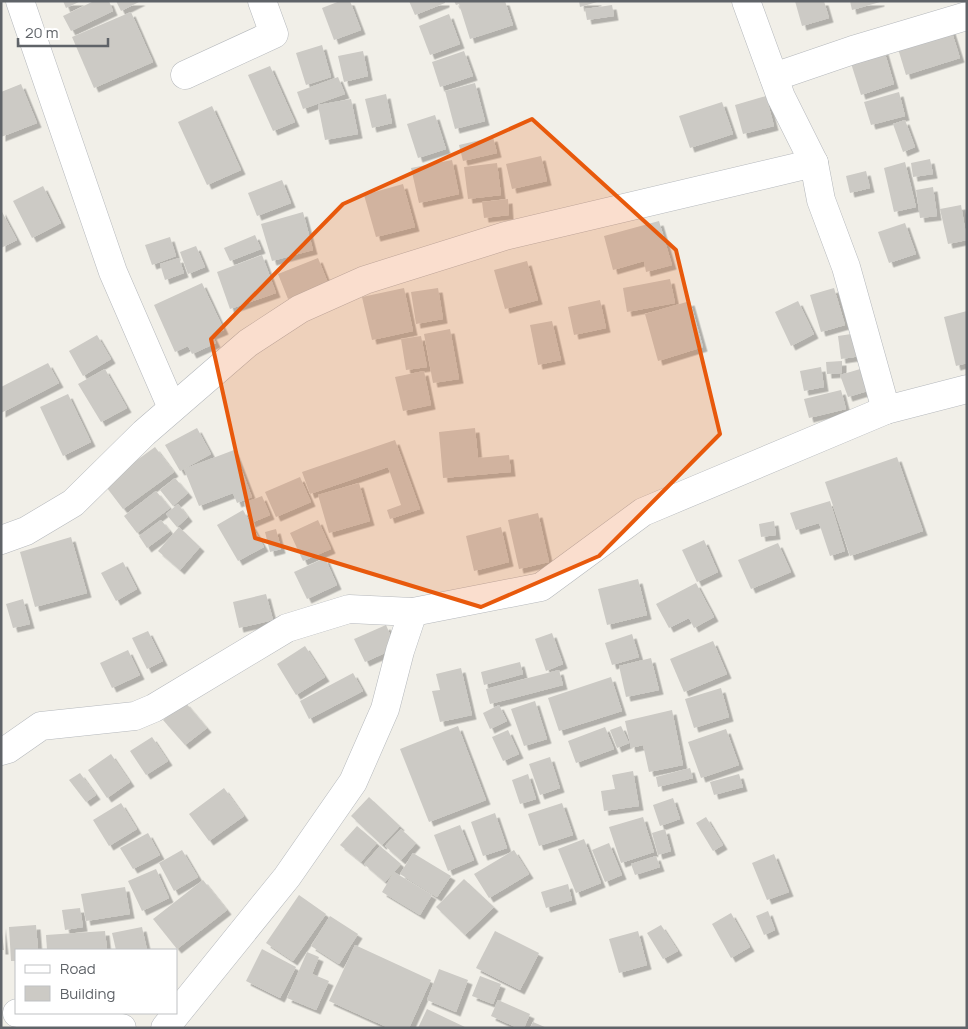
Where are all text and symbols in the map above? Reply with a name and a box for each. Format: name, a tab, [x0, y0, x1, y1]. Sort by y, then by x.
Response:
scale bar	[18, 15, 108, 47]
text: 20 m	[25, 22, 58, 43]
legend	[15, 949, 178, 1014]
text: Road	[60, 958, 96, 979]
text: Building	[60, 983, 115, 1004]

